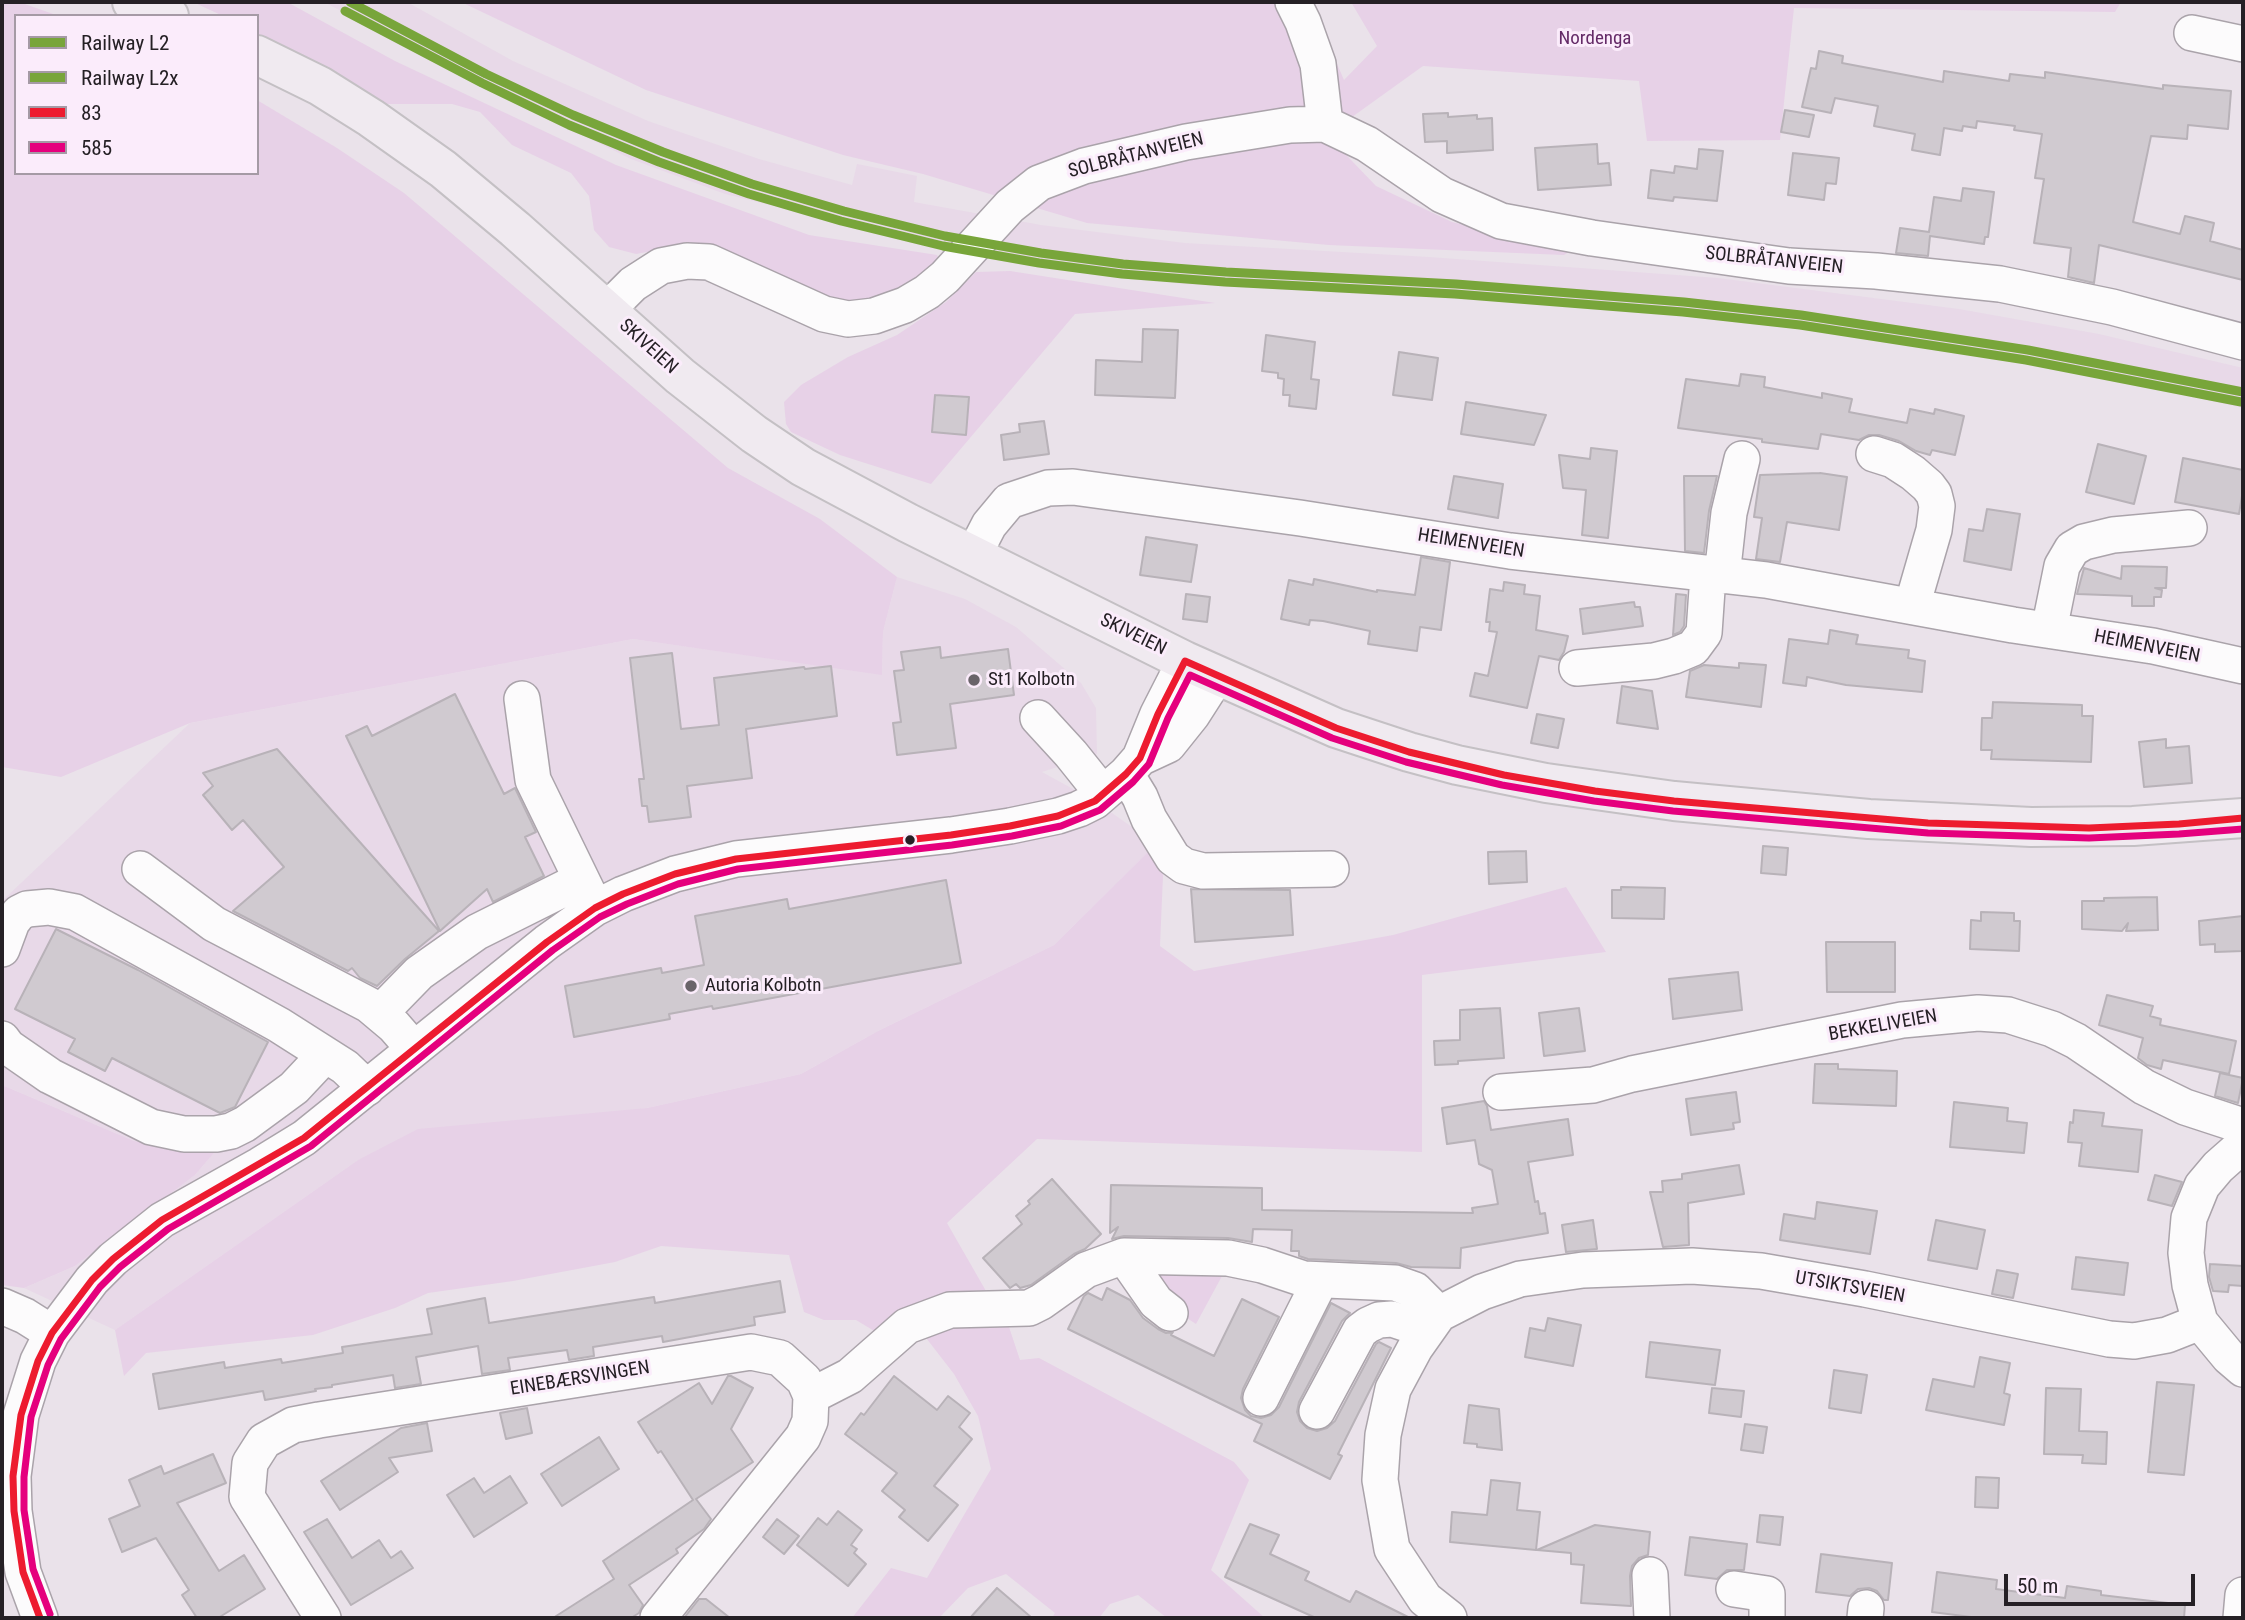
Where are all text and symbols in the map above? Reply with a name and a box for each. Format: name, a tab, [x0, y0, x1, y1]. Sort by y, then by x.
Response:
legend	[14, 14, 259, 175]
park label: Nordenga	[1559, 28, 1631, 50]
text: Railway L2	[81, 31, 169, 55]
text: Railway L2x	[81, 66, 179, 90]
text: 83	[81, 101, 102, 125]
street label: SOLBRÅTANVEIEN	[1066, 128, 1206, 184]
text: 585	[81, 136, 112, 160]
street label: SOLBRÅTANVEIEN	[1704, 242, 1844, 280]
street label: SKIVEIEN	[614, 315, 682, 379]
street label: HEIMENVEIEN	[1416, 524, 1526, 564]
street label: SKIVEIEN	[1096, 609, 1170, 661]
street label: HEIMENVEIEN	[2092, 626, 2202, 668]
place label: St1 Kolbotn	[988, 669, 1075, 691]
marker: St1 Kolbotn	[966, 672, 982, 688]
unlabelled marker	[903, 833, 917, 847]
place label: Autoria Kolbotn	[705, 975, 821, 997]
marker: Autoria Kolbotn	[683, 978, 699, 994]
street label: BEKKELIVEIEN	[1827, 1005, 1939, 1047]
street label: UTSIKTSVEIEN	[1793, 1267, 1907, 1309]
street label: EINEBÆRSVINGEN	[509, 1357, 651, 1401]
scale bar	[2007, 1560, 2198, 1604]
text: 50 m	[2017, 1574, 2058, 1598]

